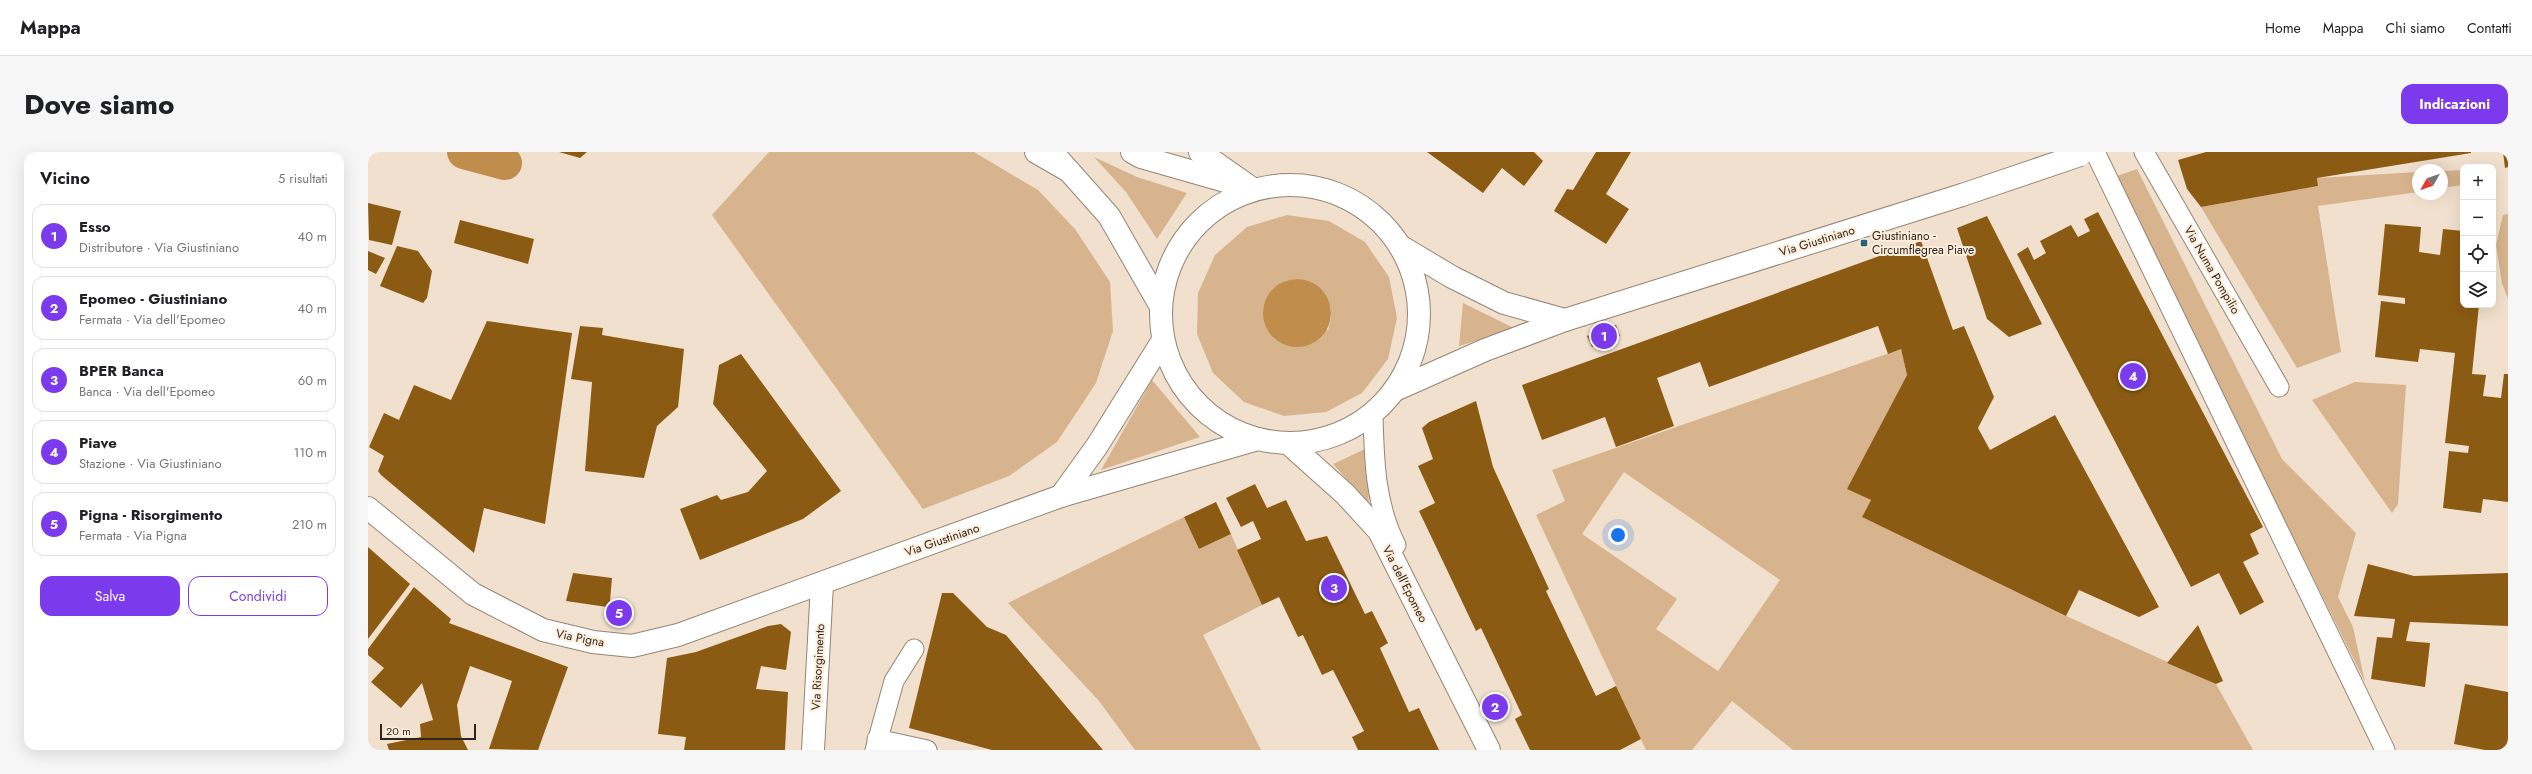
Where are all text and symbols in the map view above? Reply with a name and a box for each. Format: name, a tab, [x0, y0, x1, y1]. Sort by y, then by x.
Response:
text: Mappa	[20, 14, 81, 41]
text: Home	[2265, 18, 2301, 38]
text: Mappa	[2323, 18, 2364, 38]
text: Chi siamo	[2386, 18, 2445, 38]
text: Contatti	[2467, 18, 2512, 38]
text: Dove siamo	[24, 84, 174, 125]
button: Indicazioni	[2401, 84, 2508, 124]
north arrow	[2412, 164, 2448, 200]
map controls	[2460, 164, 2496, 308]
button: +	[2460, 164, 2496, 200]
text: Vicino	[40, 166, 90, 190]
text: 5 risultati	[278, 169, 328, 188]
button: −	[2460, 200, 2496, 236]
text: Esso	[79, 216, 111, 238]
street label: Via Giustiniano	[1777, 221, 1857, 261]
street label: Via Numa Pompilio	[2179, 223, 2245, 318]
text: 1	[51, 227, 57, 246]
text: 40 m	[298, 227, 327, 246]
place label: Giustiniano - Circumflegrea Piave	[1872, 227, 1974, 259]
button: locate	[2460, 236, 2496, 272]
text: Distributore · Via Giustiniano	[79, 238, 239, 257]
marker: Giustiniano - Circumflegrea Piave	[1859, 238, 1869, 248]
button: layers	[2460, 272, 2496, 308]
text: Epomeo - Giustiniano	[79, 288, 227, 310]
text: 2	[50, 299, 58, 318]
text: 40 m	[298, 299, 327, 318]
text: Fermata · Via dell'Epomeo	[79, 310, 225, 329]
pin: 1	[1591, 321, 1617, 351]
text: BPER Banca	[79, 360, 164, 382]
pin: 4	[2120, 361, 2146, 391]
text: 3	[50, 371, 58, 390]
text: 60 m	[298, 371, 327, 390]
text: Banca · Via dell'Epomeo	[79, 382, 215, 401]
text: Piave	[79, 432, 117, 454]
text: 4	[49, 443, 59, 462]
text: 110 m	[293, 443, 327, 462]
text: Stazione · Via Giustiniano	[79, 454, 222, 473]
text: Pigna - Risorgimento	[79, 504, 223, 526]
text: 5	[50, 515, 58, 534]
text: 210 m	[292, 515, 327, 534]
street label: Via Giustiniano	[902, 519, 982, 561]
your location	[1608, 525, 1628, 545]
text: Fermata · Via Pigna	[79, 526, 187, 545]
street label: Via dell'Epomeo	[1378, 542, 1432, 626]
pin: 3	[1321, 573, 1347, 603]
button: Salva	[40, 576, 180, 616]
button: Condividi	[188, 576, 328, 616]
pin: 5	[606, 598, 632, 628]
street label: Via Risorgimento	[807, 623, 829, 711]
street label: Via Pigna	[554, 624, 606, 652]
pin: 2	[1482, 692, 1508, 722]
scale bar	[380, 722, 476, 741]
text: 20 m	[386, 723, 411, 739]

